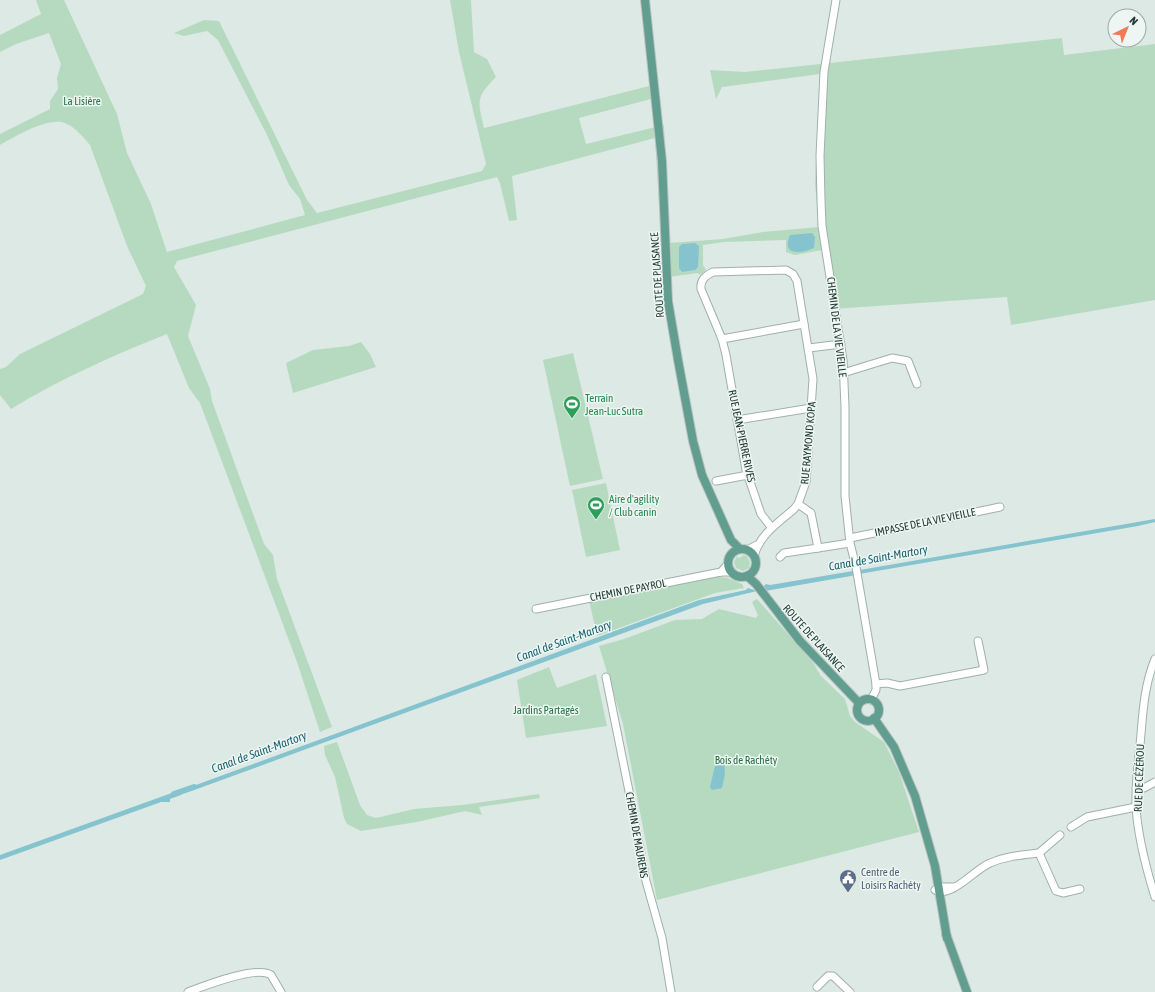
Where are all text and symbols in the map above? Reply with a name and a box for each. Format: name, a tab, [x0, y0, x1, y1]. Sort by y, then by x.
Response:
north arrow	[1107, 8, 1147, 48]
text: N	[1127, 14, 1140, 27]
park label: La Lisière	[63, 95, 101, 107]
street label: ROUTE DE PLAISANCE	[648, 232, 666, 318]
street label: CHEMIN DE LA VIE VIEILLE	[825, 276, 849, 378]
street label: RUE JEAN-PIERRE RIVES	[726, 389, 758, 484]
place label: Terrain Jean-Luc Sutra	[585, 392, 643, 417]
sports icon: Terrain Jean-Luc Sutra	[562, 394, 582, 419]
street label: RUE RAYMOND KOPA	[798, 400, 818, 485]
place label: Aire d'agility / Club canin	[609, 493, 660, 518]
sports icon: Aire d'agility / Club canin	[586, 495, 606, 520]
street label: IMPASSE DE LA VIE VIEILLE	[874, 505, 977, 539]
water label: Canal de Saint-Martory	[827, 542, 929, 574]
street label: CHEMIN DE PAYROL	[589, 577, 668, 603]
street label: ROUTE DE PLAISANCE	[781, 602, 847, 674]
water label: Canal de Saint-Martory	[515, 617, 613, 665]
park label: Jardins Partagés	[513, 704, 579, 716]
water label: Canal de Saint-Martory	[210, 728, 308, 776]
street label: RUE DE CÉZÉROU	[1132, 744, 1146, 812]
park label: Bois de Rachéty	[715, 754, 778, 766]
street label: CHEMIN DE MAURENS	[624, 791, 651, 879]
place label: Centre de Loisirs Rachéty	[861, 866, 921, 891]
public building icon: Centre de Loisirs Rachéty	[838, 868, 858, 893]

